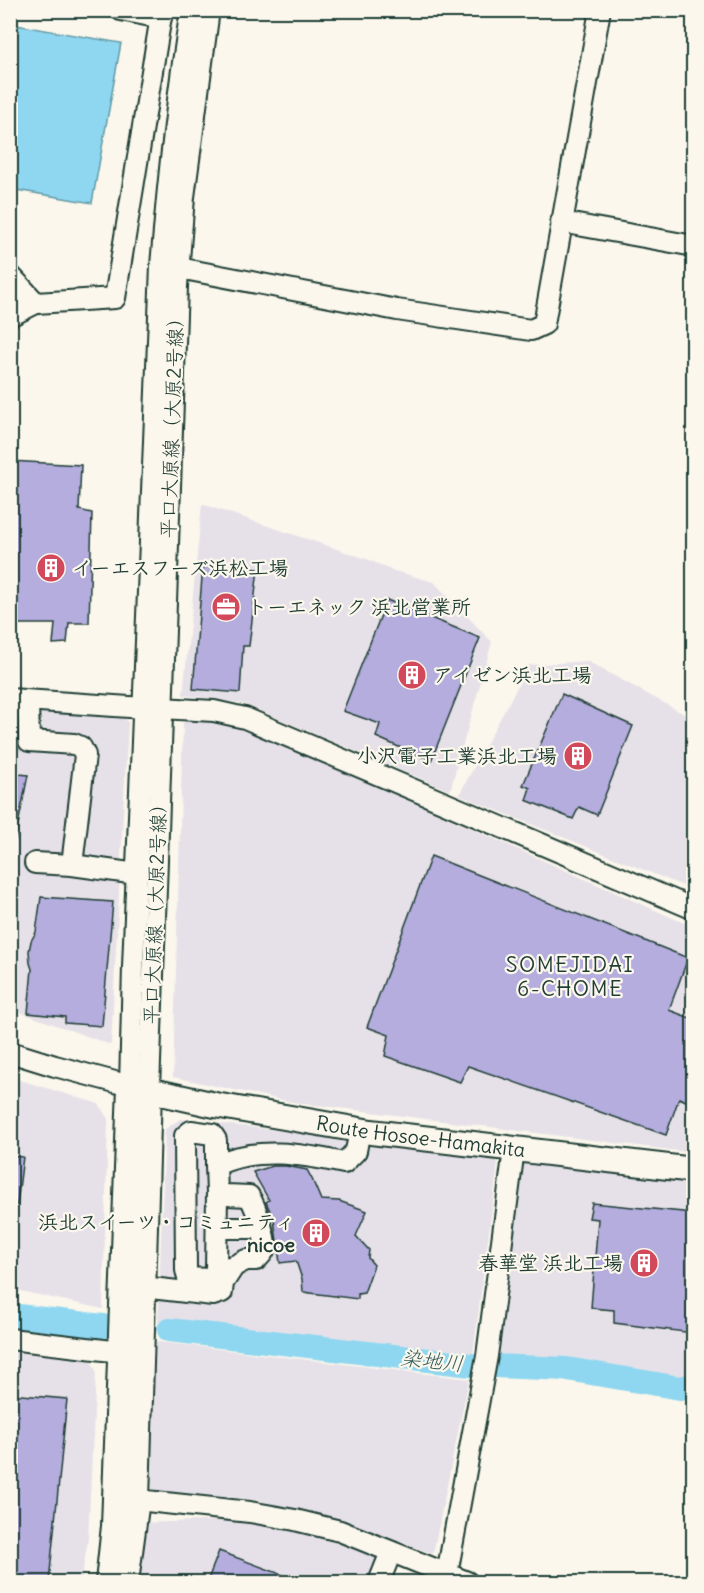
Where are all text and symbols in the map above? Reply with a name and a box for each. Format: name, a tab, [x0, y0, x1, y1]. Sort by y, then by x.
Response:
street label: 平口大原線（大原2号線）	[155, 307, 188, 539]
building icon: イーエスフーズ浜松工場	[35, 552, 67, 584]
place label: イーエスフーズ浜松工場	[72, 555, 288, 580]
office icon: トーエネック 浜北営業所	[210, 591, 242, 623]
place label: トーエネック 浜北営業所	[247, 594, 471, 619]
building icon: アイゼン浜北工場	[396, 659, 428, 691]
place label: アイゼン浜北工場	[433, 662, 592, 687]
building icon: 小沢電子工業浜北工場	[562, 740, 594, 772]
place label: 小沢電子工業浜北工場	[357, 743, 557, 768]
street label: 平口大原線（大原2号線）	[138, 793, 171, 1025]
district label: SOMEJIDAI 6-CHOME	[506, 951, 634, 1002]
street label: Route Hosoe-Hamakita	[314, 1110, 527, 1162]
place label: 浜北スイーツ・コミュニティ nicoe	[38, 1209, 295, 1257]
building icon: 浜北スイーツ・コミュニティ nicoe	[300, 1217, 332, 1249]
building icon: 春華堂 浜北工場	[628, 1247, 660, 1279]
place label: 春華堂 浜北工場	[478, 1250, 623, 1275]
water label: 染地川	[399, 1344, 465, 1377]

